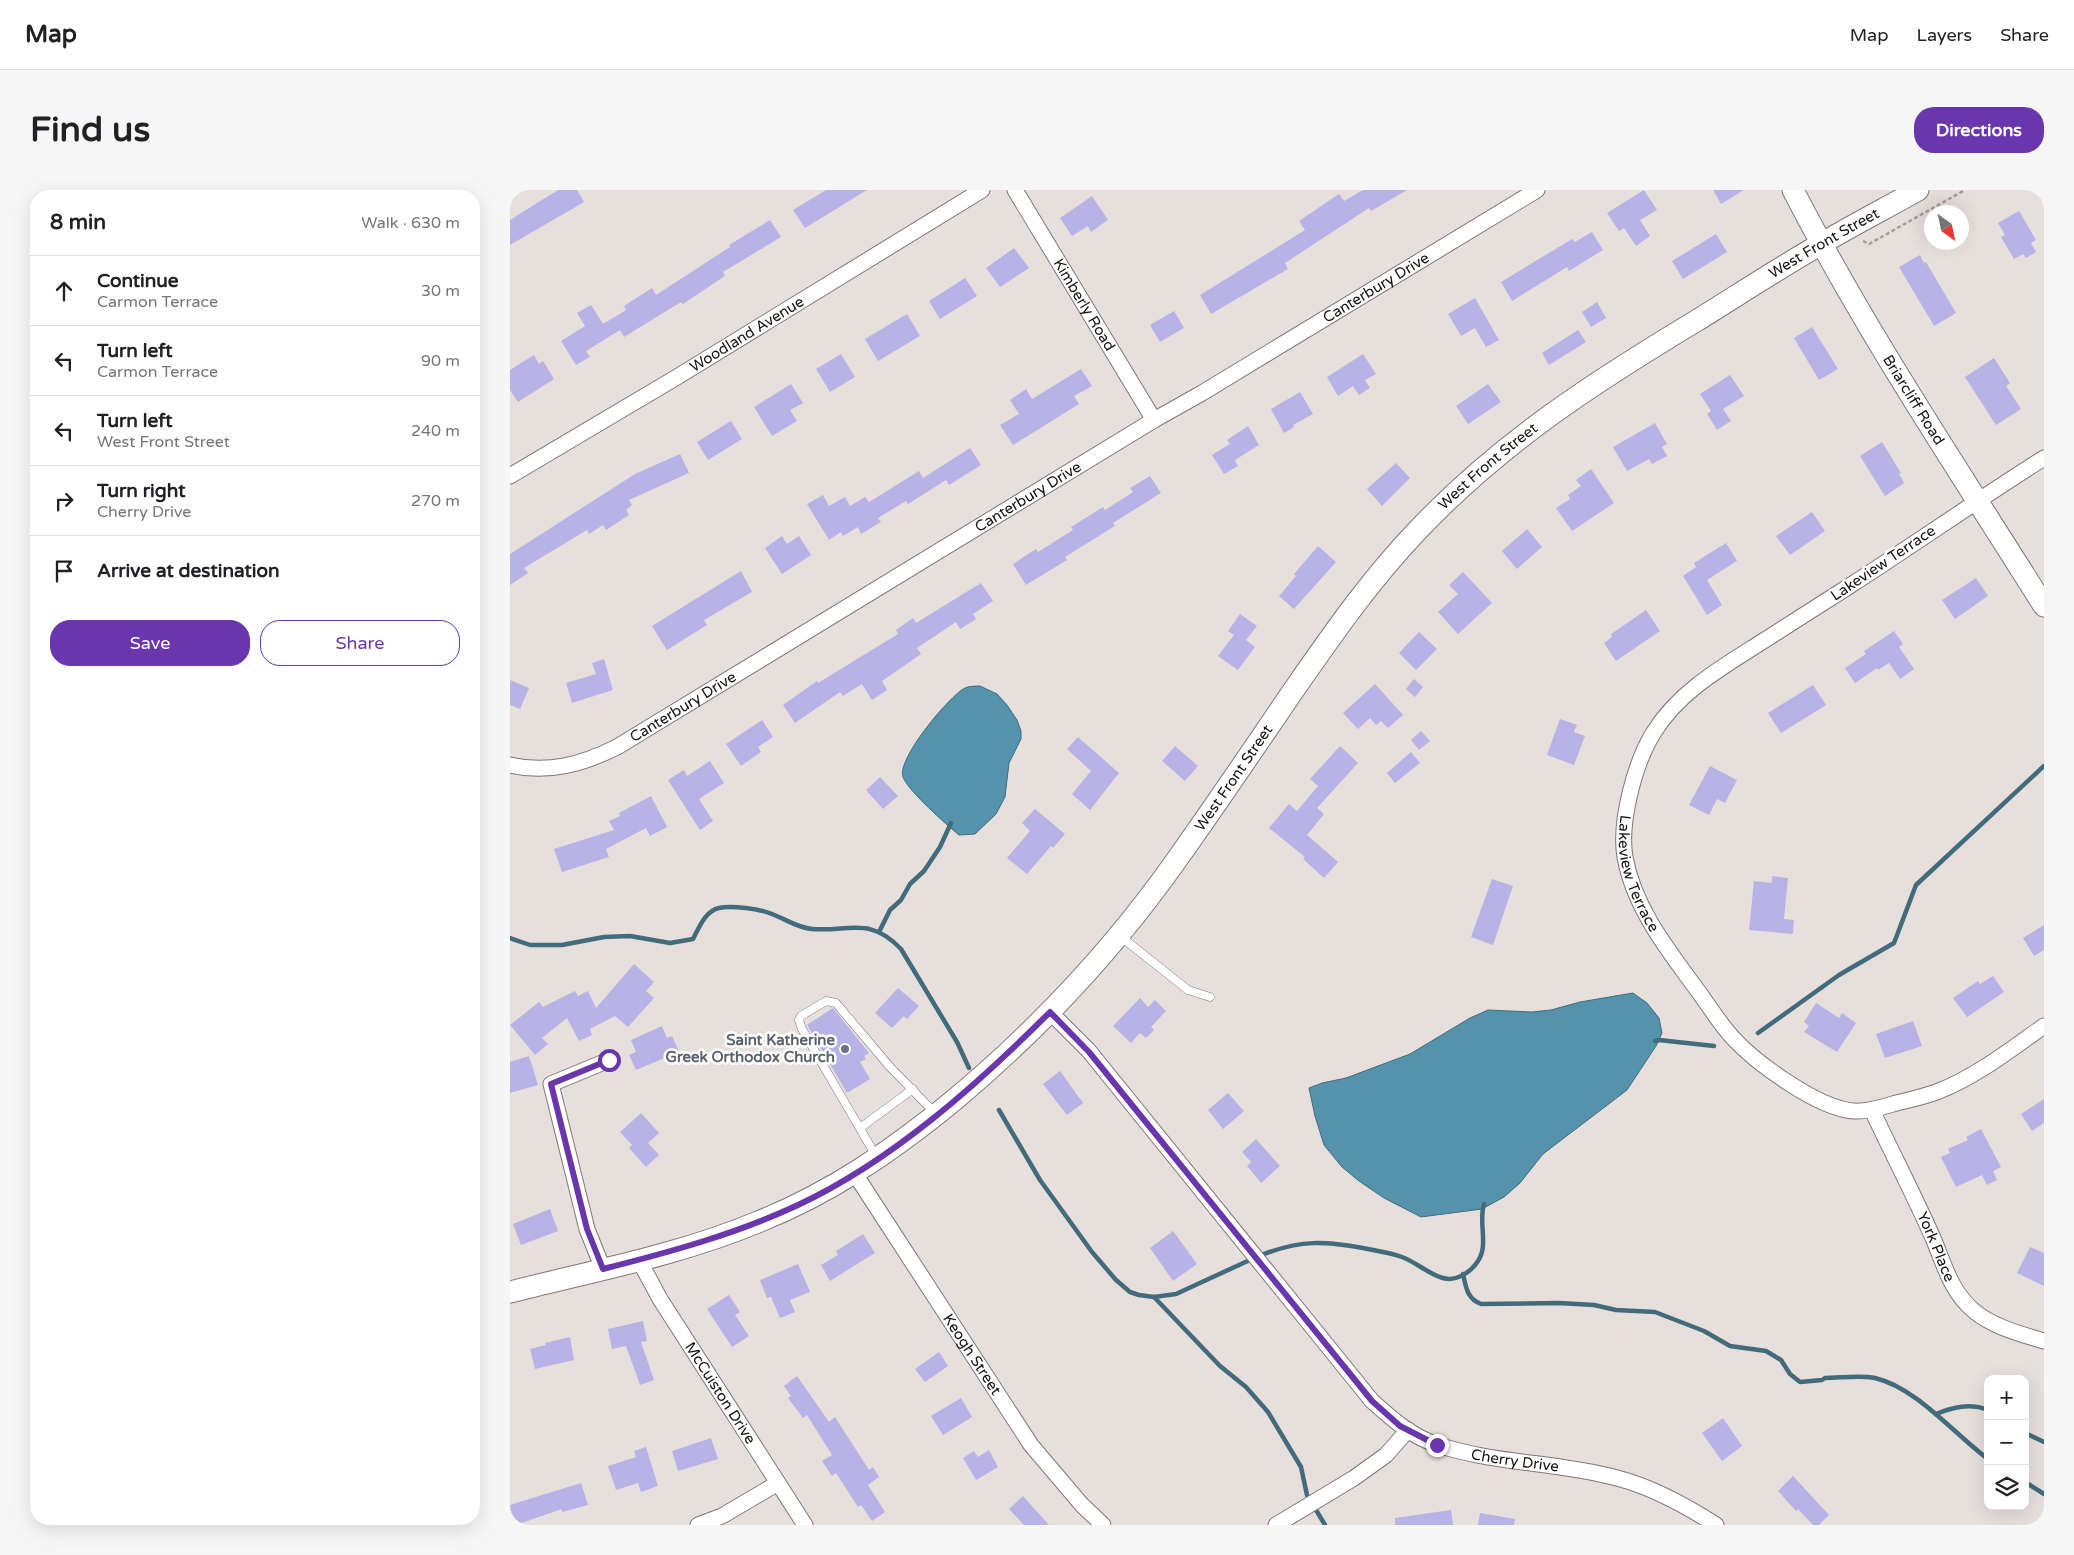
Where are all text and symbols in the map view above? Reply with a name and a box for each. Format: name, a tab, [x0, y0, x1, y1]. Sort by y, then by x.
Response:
text: Map	[25, 20, 77, 49]
text: Map	[1850, 24, 1889, 46]
text: Layers	[1917, 24, 1972, 46]
text: Share	[2000, 24, 2049, 46]
button: Directions	[1914, 107, 2044, 153]
text: Find us	[30, 109, 150, 151]
street label: West Front Street	[1765, 204, 1882, 282]
north arrow	[1924, 205, 1969, 250]
text: 8 min	[50, 210, 106, 235]
text: Walk · 630 m	[361, 213, 460, 233]
street label: Canterbury Drive	[1319, 249, 1432, 327]
street label: Kimberly Road	[1050, 255, 1119, 354]
text: Continue	[97, 270, 179, 292]
icon: ahead	[50, 277, 78, 305]
text: 30 m	[421, 281, 460, 301]
text: Carmon Terrace	[97, 292, 218, 312]
street label: Woodland Avenue	[686, 292, 807, 376]
text: Turn left	[97, 340, 173, 362]
icon: left	[50, 347, 78, 375]
text: 90 m	[421, 351, 460, 371]
street label: Briarcliff Road	[1879, 351, 1948, 448]
text: Carmon Terrace	[97, 362, 218, 382]
text: Turn left	[97, 410, 173, 432]
icon: left	[50, 417, 78, 445]
street label: West Front Street	[1434, 419, 1541, 513]
text: 240 m	[411, 421, 460, 441]
text: West Front Street	[97, 432, 230, 452]
street label: Canterbury Drive	[972, 458, 1084, 536]
text: Turn right	[97, 480, 185, 502]
icon: right	[50, 487, 78, 515]
text: 270 m	[411, 491, 460, 511]
text: Cherry Drive	[97, 502, 191, 522]
street label: Lakeview Terrace	[1827, 521, 1939, 605]
icon: arrive	[50, 557, 78, 585]
text: Arrive at destination	[97, 560, 280, 582]
button: Save	[50, 620, 250, 666]
button: Share	[260, 620, 460, 666]
street label: Canterbury Drive	[627, 668, 739, 746]
street label: West Front Street	[1191, 721, 1276, 834]
street label: Lakeview Terrace	[1615, 814, 1663, 935]
place label: Saint Katherine Greek Orthodox Church	[666, 1031, 835, 1066]
marker: Saint Katherine Greek Orthodox Church	[839, 1043, 851, 1055]
route start	[598, 1049, 621, 1072]
street label: York Place	[1913, 1209, 1959, 1285]
street label: Keogh Street	[939, 1310, 1005, 1398]
street label: McCuiston Drive	[681, 1339, 760, 1447]
map controls	[1984, 1375, 2029, 1510]
button: +	[1984, 1375, 2029, 1420]
button: −	[1984, 1420, 2029, 1465]
route end	[1426, 1434, 1449, 1457]
street label: Cherry Drive	[1470, 1445, 1560, 1476]
button: layers	[1984, 1465, 2029, 1510]

